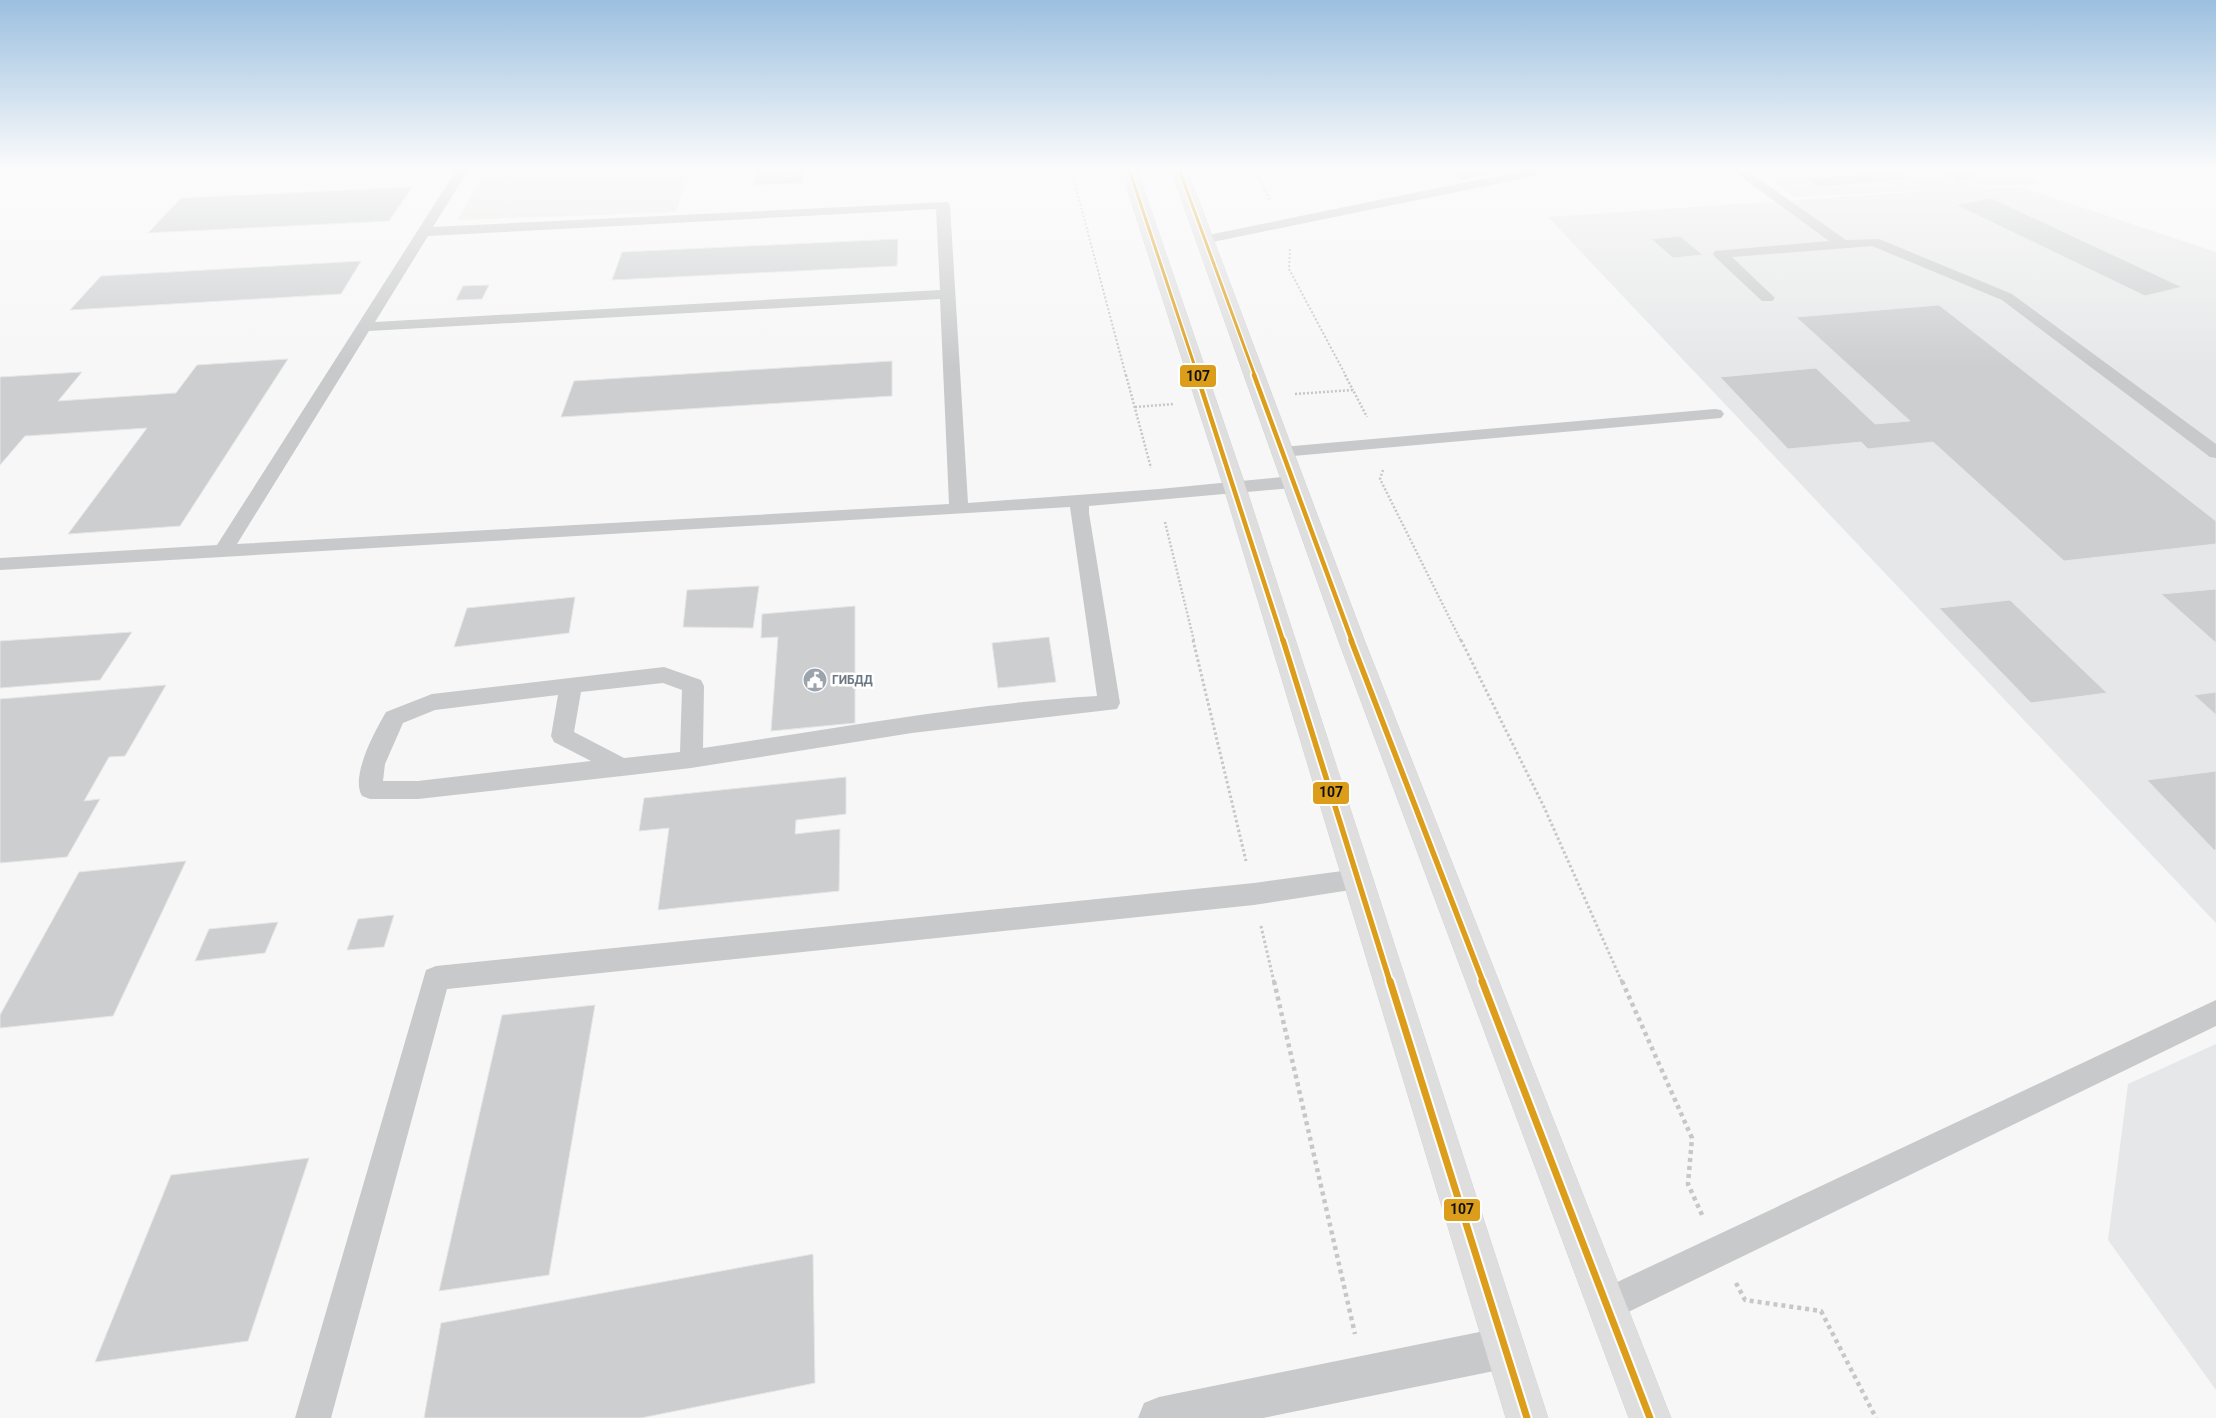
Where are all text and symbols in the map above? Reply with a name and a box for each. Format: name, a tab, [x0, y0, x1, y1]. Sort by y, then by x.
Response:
line badge: 107	[1179, 364, 1217, 388]
text: 107	[1186, 368, 1210, 384]
public building icon: ГИБДД	[802, 667, 828, 693]
place label: ГИБДД	[832, 673, 873, 687]
line badge: 107	[1312, 781, 1350, 805]
text: 107	[1319, 784, 1343, 800]
line badge: 107	[1443, 1198, 1481, 1222]
text: 107	[1450, 1201, 1474, 1217]

